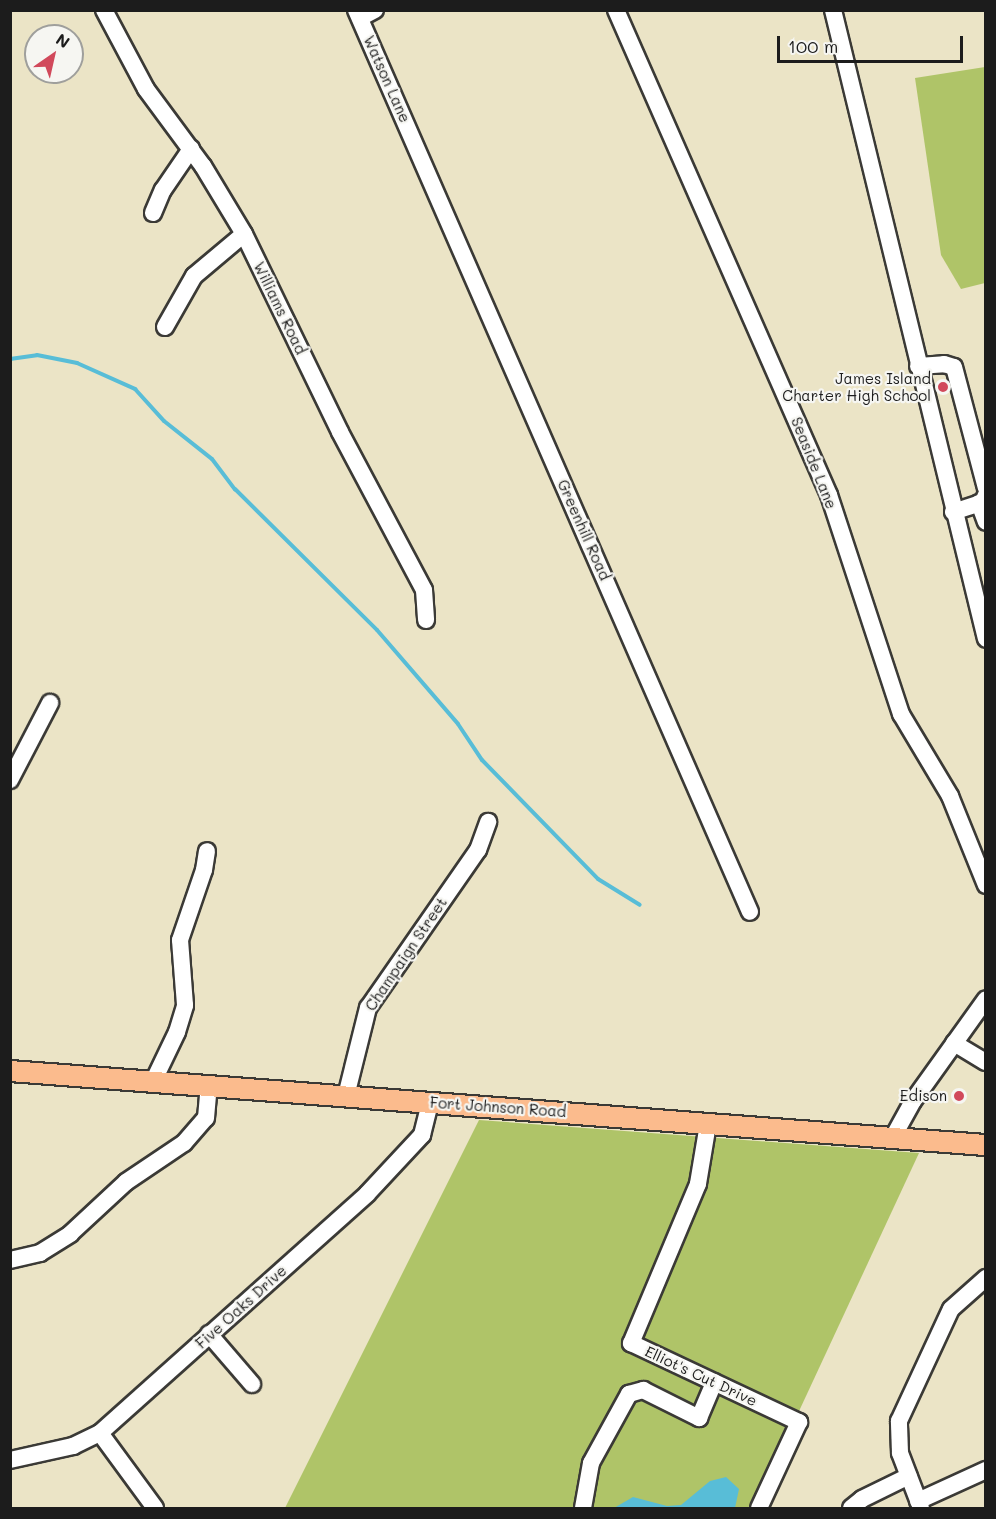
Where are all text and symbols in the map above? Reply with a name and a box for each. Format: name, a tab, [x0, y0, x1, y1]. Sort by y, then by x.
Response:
north arrow	[24, 24, 84, 84]
scale bar	[780, 24, 966, 62]
text: N	[52, 28, 74, 52]
street label: Watson Lane	[360, 33, 414, 125]
text: 100 m	[788, 34, 838, 58]
street label: Williams Road	[250, 259, 310, 357]
place label: James Island Charter High School	[782, 369, 931, 404]
marker: James Island Charter High School	[936, 380, 950, 394]
street label: Seaside Lane	[787, 414, 841, 512]
street label: Greenhill Road	[554, 477, 614, 583]
street label: Champaign Street	[361, 894, 451, 1014]
place label: Edison	[900, 1087, 947, 1105]
marker: Edison	[952, 1089, 966, 1103]
street label: Fort Johnson Road	[429, 1093, 567, 1121]
street label: Five Oaks Drive	[192, 1262, 290, 1352]
street label: Elliot's Cut Drive	[642, 1342, 760, 1410]

